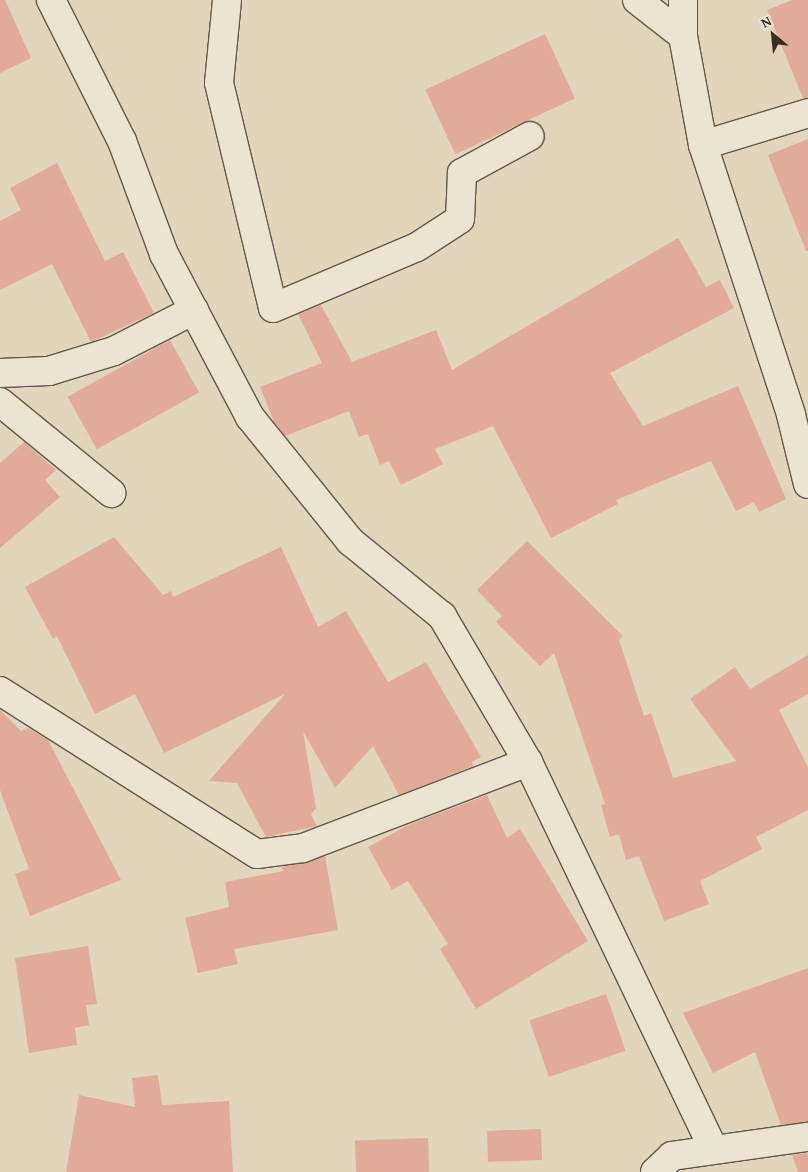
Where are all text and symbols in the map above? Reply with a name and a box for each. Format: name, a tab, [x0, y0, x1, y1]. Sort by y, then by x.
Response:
north arrow	[748, 10, 798, 60]
text: N	[757, 11, 775, 33]

